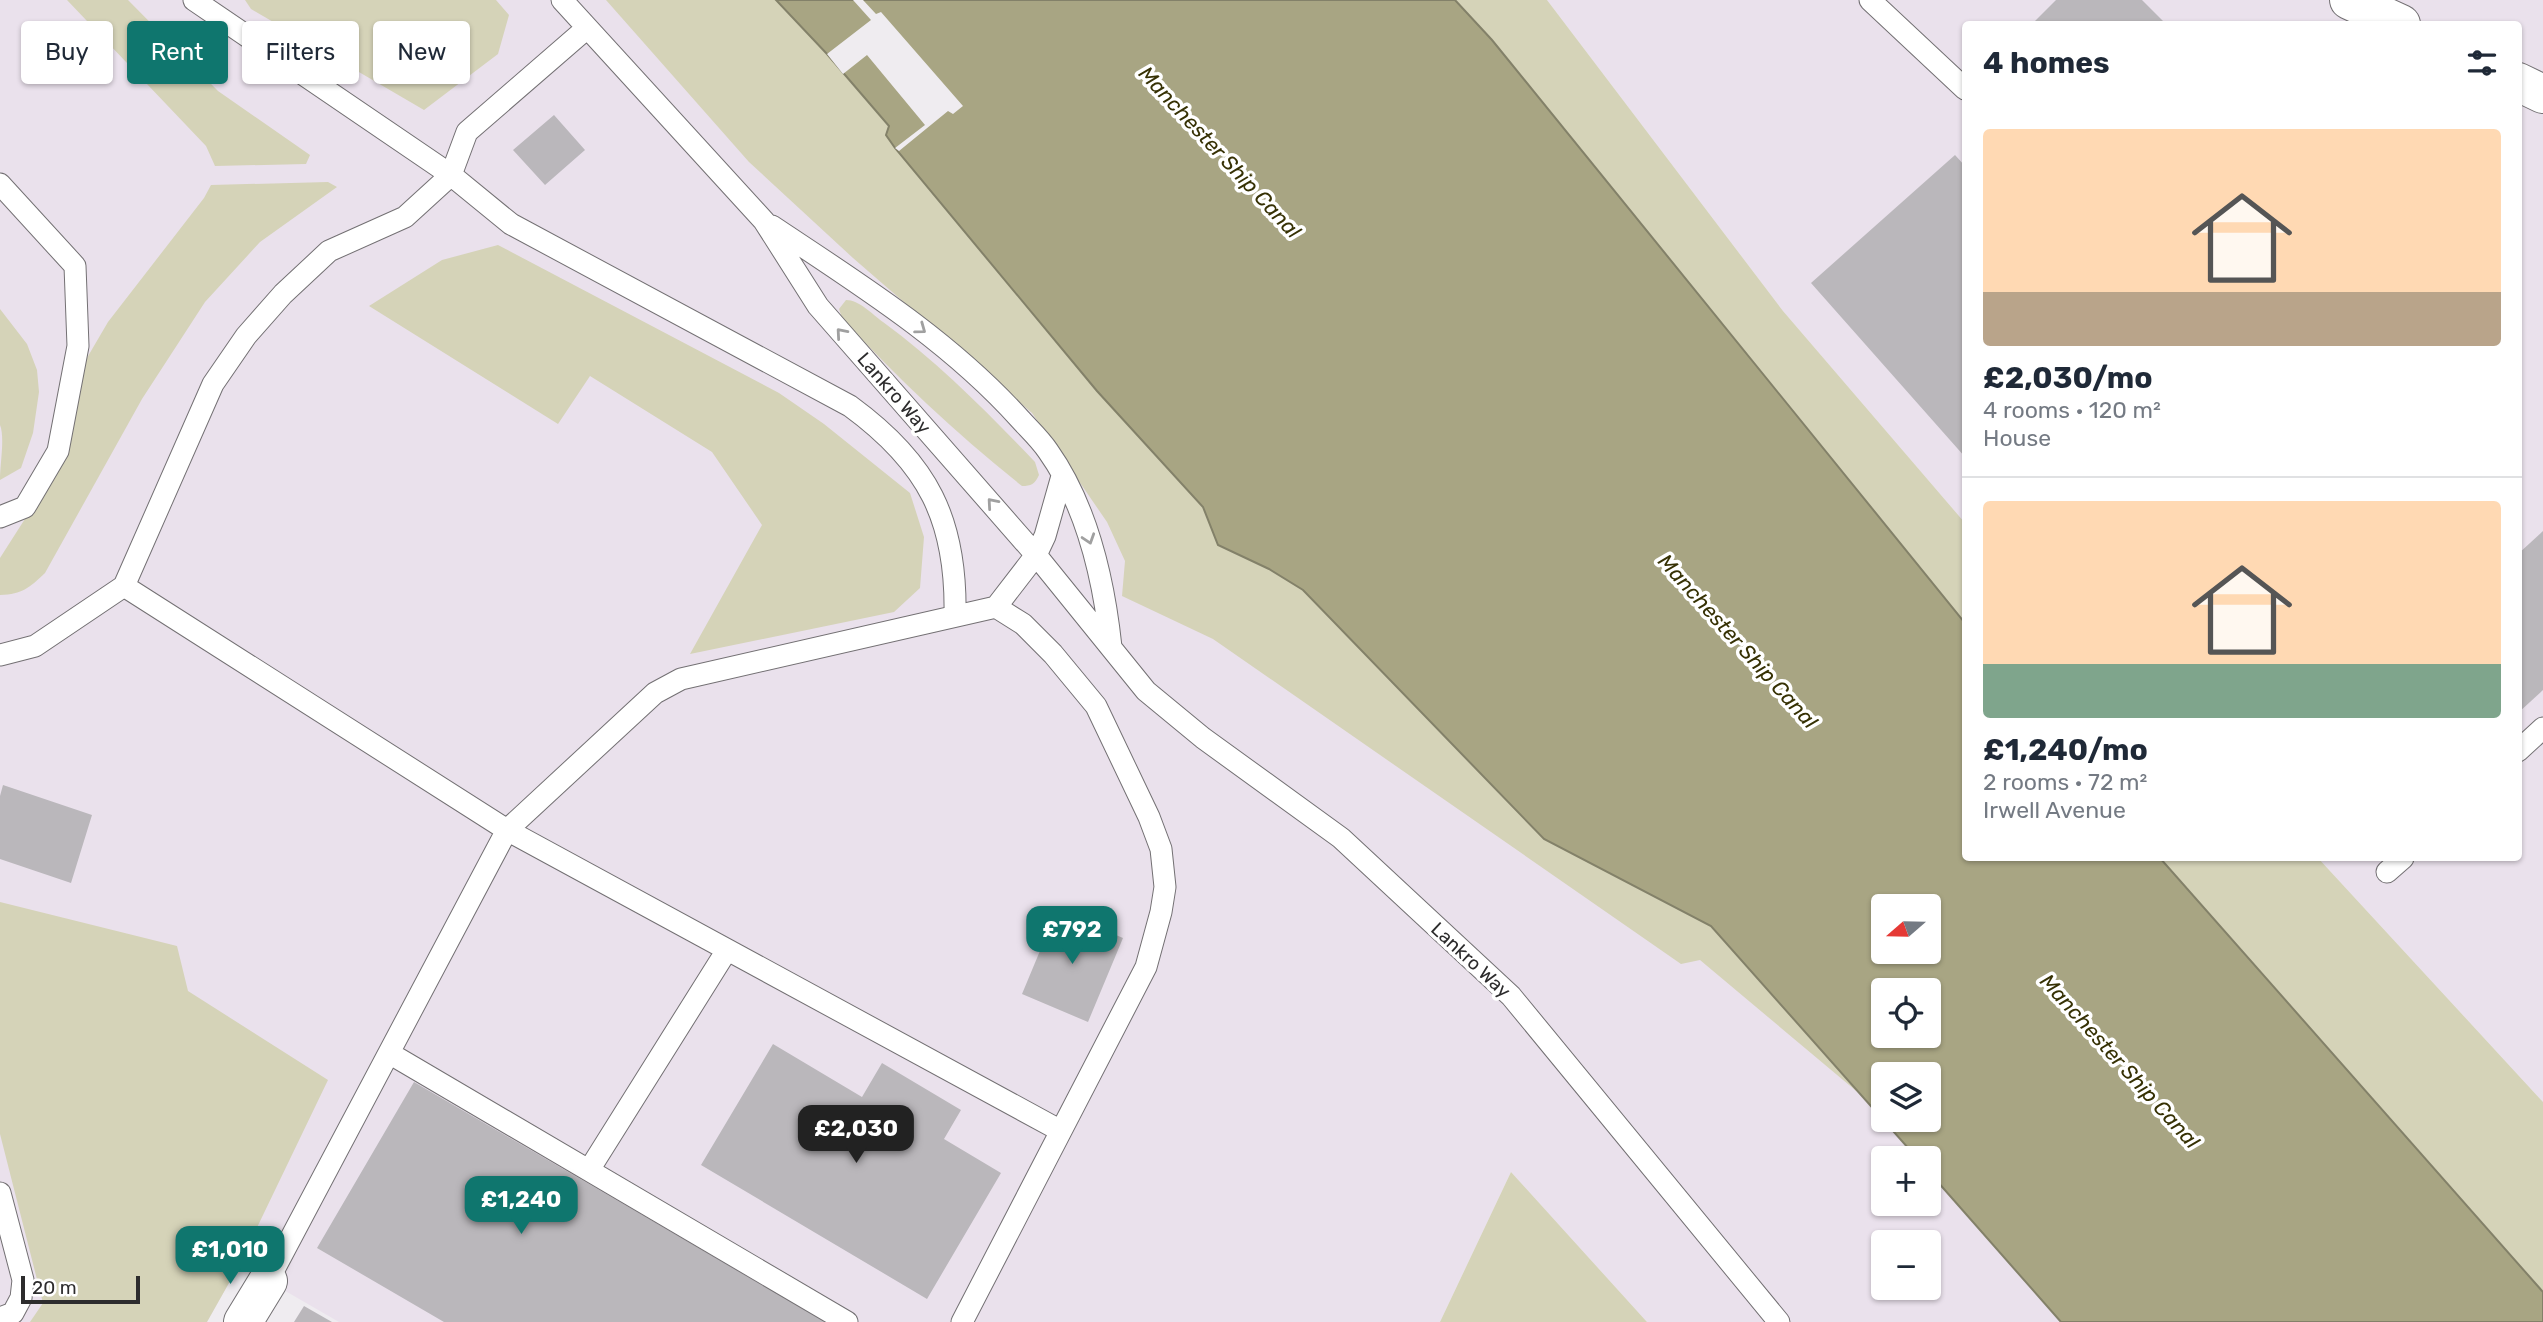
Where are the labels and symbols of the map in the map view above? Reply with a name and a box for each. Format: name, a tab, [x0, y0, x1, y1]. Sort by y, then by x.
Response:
water label: Manchester Ship Canal	[1134, 61, 1307, 244]
one-way arrow	[913, 321, 926, 333]
one-way arrow	[837, 328, 849, 341]
street label: Lankro Way	[852, 348, 936, 438]
one-way arrow	[988, 499, 1000, 512]
one-way arrow	[1081, 532, 1095, 544]
water label: Manchester Ship Canal	[1653, 549, 1824, 734]
north arrow	[1871, 894, 1941, 964]
pin: £792	[1031, 906, 1113, 966]
street label: Lankro Way	[1426, 917, 1516, 1003]
water label: Manchester Ship Canal	[2035, 969, 2206, 1154]
pin: £2,030	[799, 1106, 913, 1165]
pin: £1,240	[464, 1176, 578, 1236]
pin: £1,010	[173, 1226, 287, 1286]
scale bar	[21, 1273, 140, 1305]

